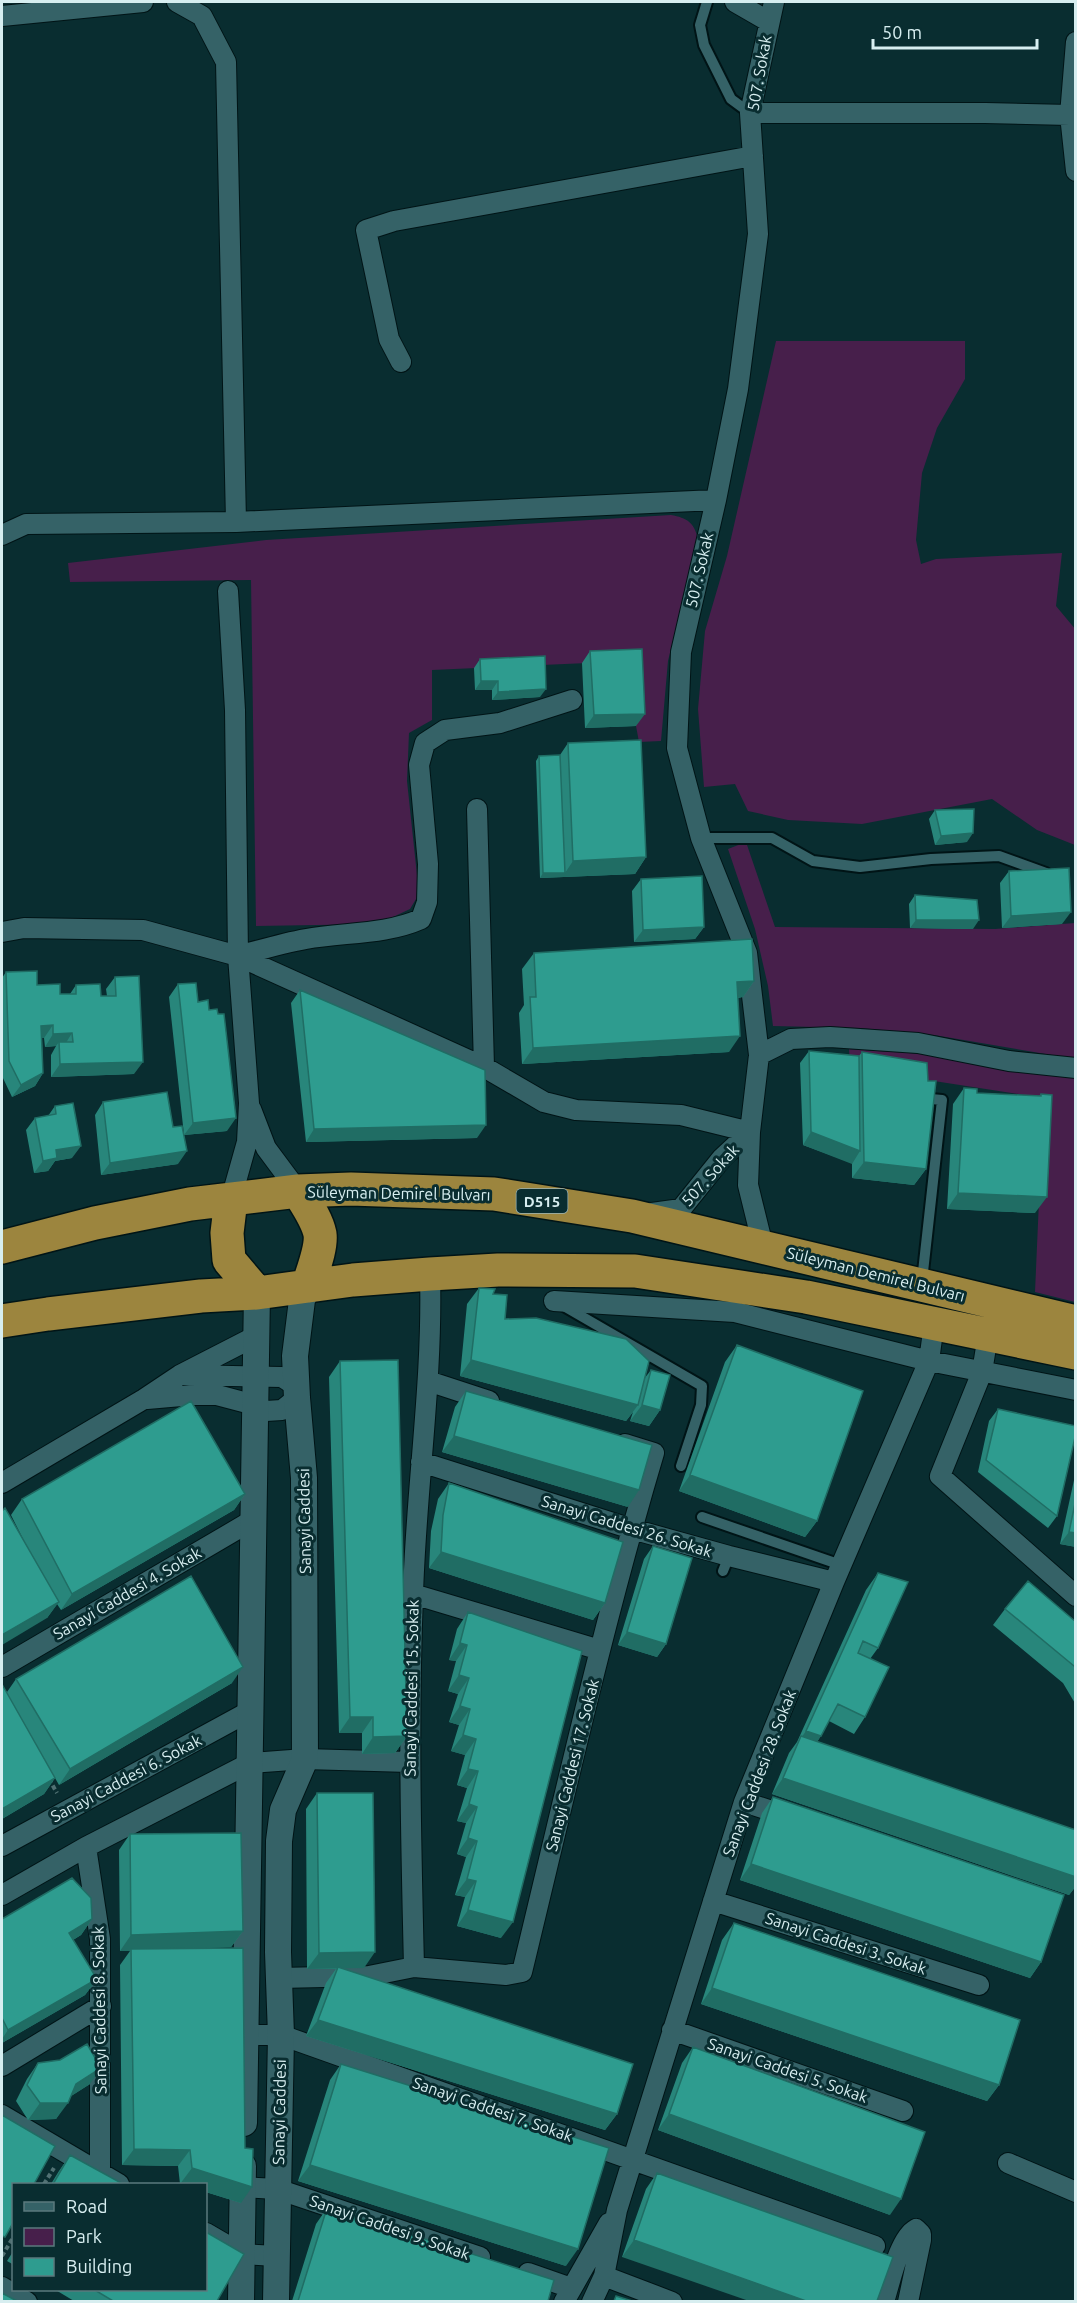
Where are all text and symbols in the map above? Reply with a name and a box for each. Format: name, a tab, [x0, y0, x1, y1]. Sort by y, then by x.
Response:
scale bar	[873, 12, 1036, 50]
text: 50 m	[882, 22, 922, 42]
street label: 507. Sokak	[743, 34, 775, 112]
street label: 507. Sokak	[682, 531, 716, 609]
street label: 507. Sokak	[678, 1140, 742, 1210]
street label: Süleyman Demirel Bulvarı	[307, 1182, 491, 1204]
road number: D515	[516, 1189, 568, 1213]
street label: Süleyman Demirel Bulvarı	[785, 1243, 967, 1305]
street label: Sanayi Caddesi	[294, 1468, 314, 1574]
street label: Sanayi Caddesi 26. Sokak	[540, 1492, 714, 1560]
street label: Sanayi Caddesi 4. Sokak	[50, 1543, 204, 1643]
street label: Sanayi Caddesi 15. Sokak	[400, 1599, 422, 1777]
street label: Sanayi Caddesi 17. Sokak	[542, 1677, 602, 1853]
street label: Sanayi Caddesi 28. Sokak	[719, 1687, 799, 1859]
street label: Sanayi Caddesi 6. Sokak	[48, 1731, 204, 1825]
street label: Sanayi Caddesi 3. Sokak	[763, 1908, 929, 1978]
street label: Sanayi Caddesi 8. Sokak	[89, 1926, 109, 2094]
street label: Sanayi Caddesi 5. Sokak	[706, 2034, 870, 2106]
street label: Sanayi Caddesi	[269, 2059, 289, 2165]
street label: Sanayi Caddesi 7. Sokak	[411, 2073, 575, 2145]
legend	[12, 2183, 207, 2291]
street label: Sanayi Caddesi 9. Sokak	[308, 2191, 472, 2263]
text: Road	[66, 2196, 108, 2216]
text: Park	[66, 2226, 102, 2246]
text: Building	[66, 2256, 132, 2276]

